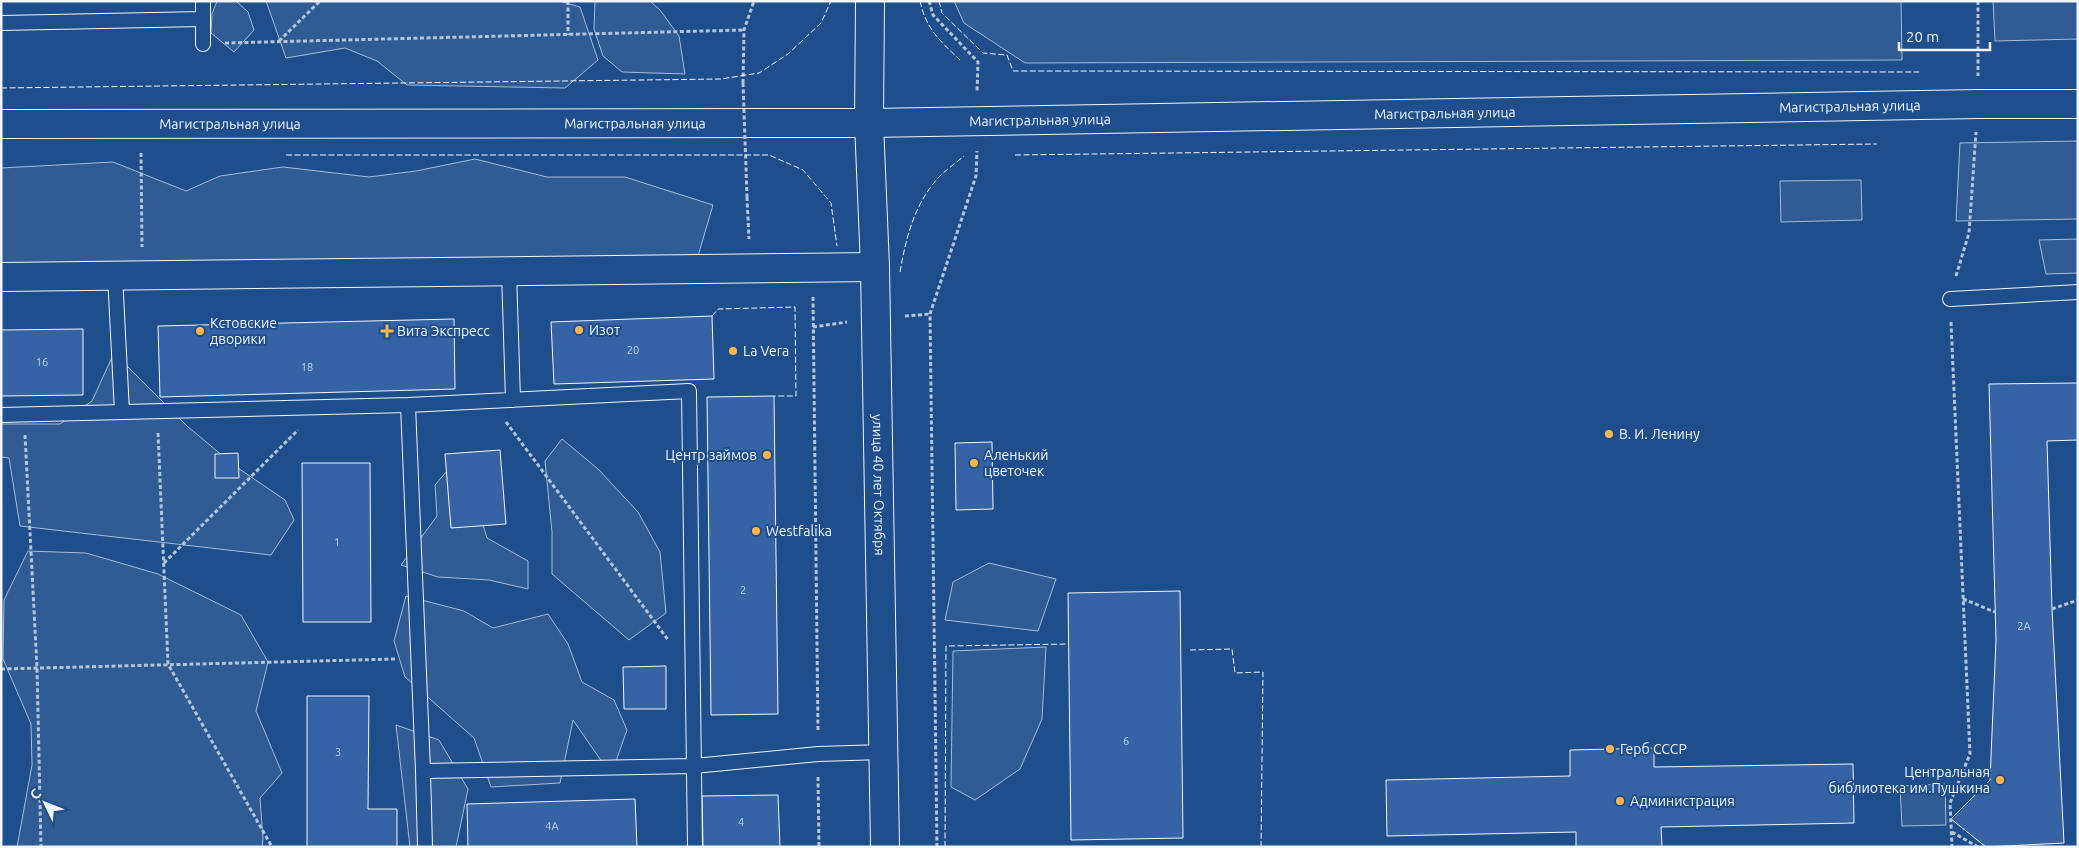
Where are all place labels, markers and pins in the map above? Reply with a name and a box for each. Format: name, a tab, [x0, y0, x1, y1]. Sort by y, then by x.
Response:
place label: Кстовские дворики	[210, 315, 277, 347]
place label: Изот	[589, 322, 620, 338]
place label: Вита Экспресс	[397, 323, 490, 339]
marker: Изот	[573, 324, 585, 336]
marker: Кстовские дворики	[194, 325, 206, 337]
marker: Вита Экспресс	[381, 325, 393, 337]
place label: La Vera	[743, 343, 789, 359]
marker: La Vera	[727, 345, 739, 357]
place label: В. И. Ленину	[1619, 426, 1700, 442]
marker: В. И. Ленину	[1603, 428, 1615, 440]
place label: Центр займов	[665, 447, 757, 463]
place label: Аленький цветочек	[984, 447, 1049, 479]
marker: Центр займов	[761, 449, 773, 461]
marker: Аленький цветочек	[968, 457, 980, 469]
place label: Westfalika	[766, 523, 832, 539]
marker: Westfalika	[750, 525, 762, 537]
place label: Герб СССР	[1620, 741, 1687, 757]
marker: Герб СССР	[1604, 743, 1616, 755]
place label: Центральная библиотека им.Пушкина	[1829, 764, 1990, 796]
marker: Центральная библиотека им.Пушкина	[1994, 774, 2006, 786]
place label: Администрация	[1630, 793, 1735, 809]
marker: Администрация	[1614, 795, 1626, 807]

